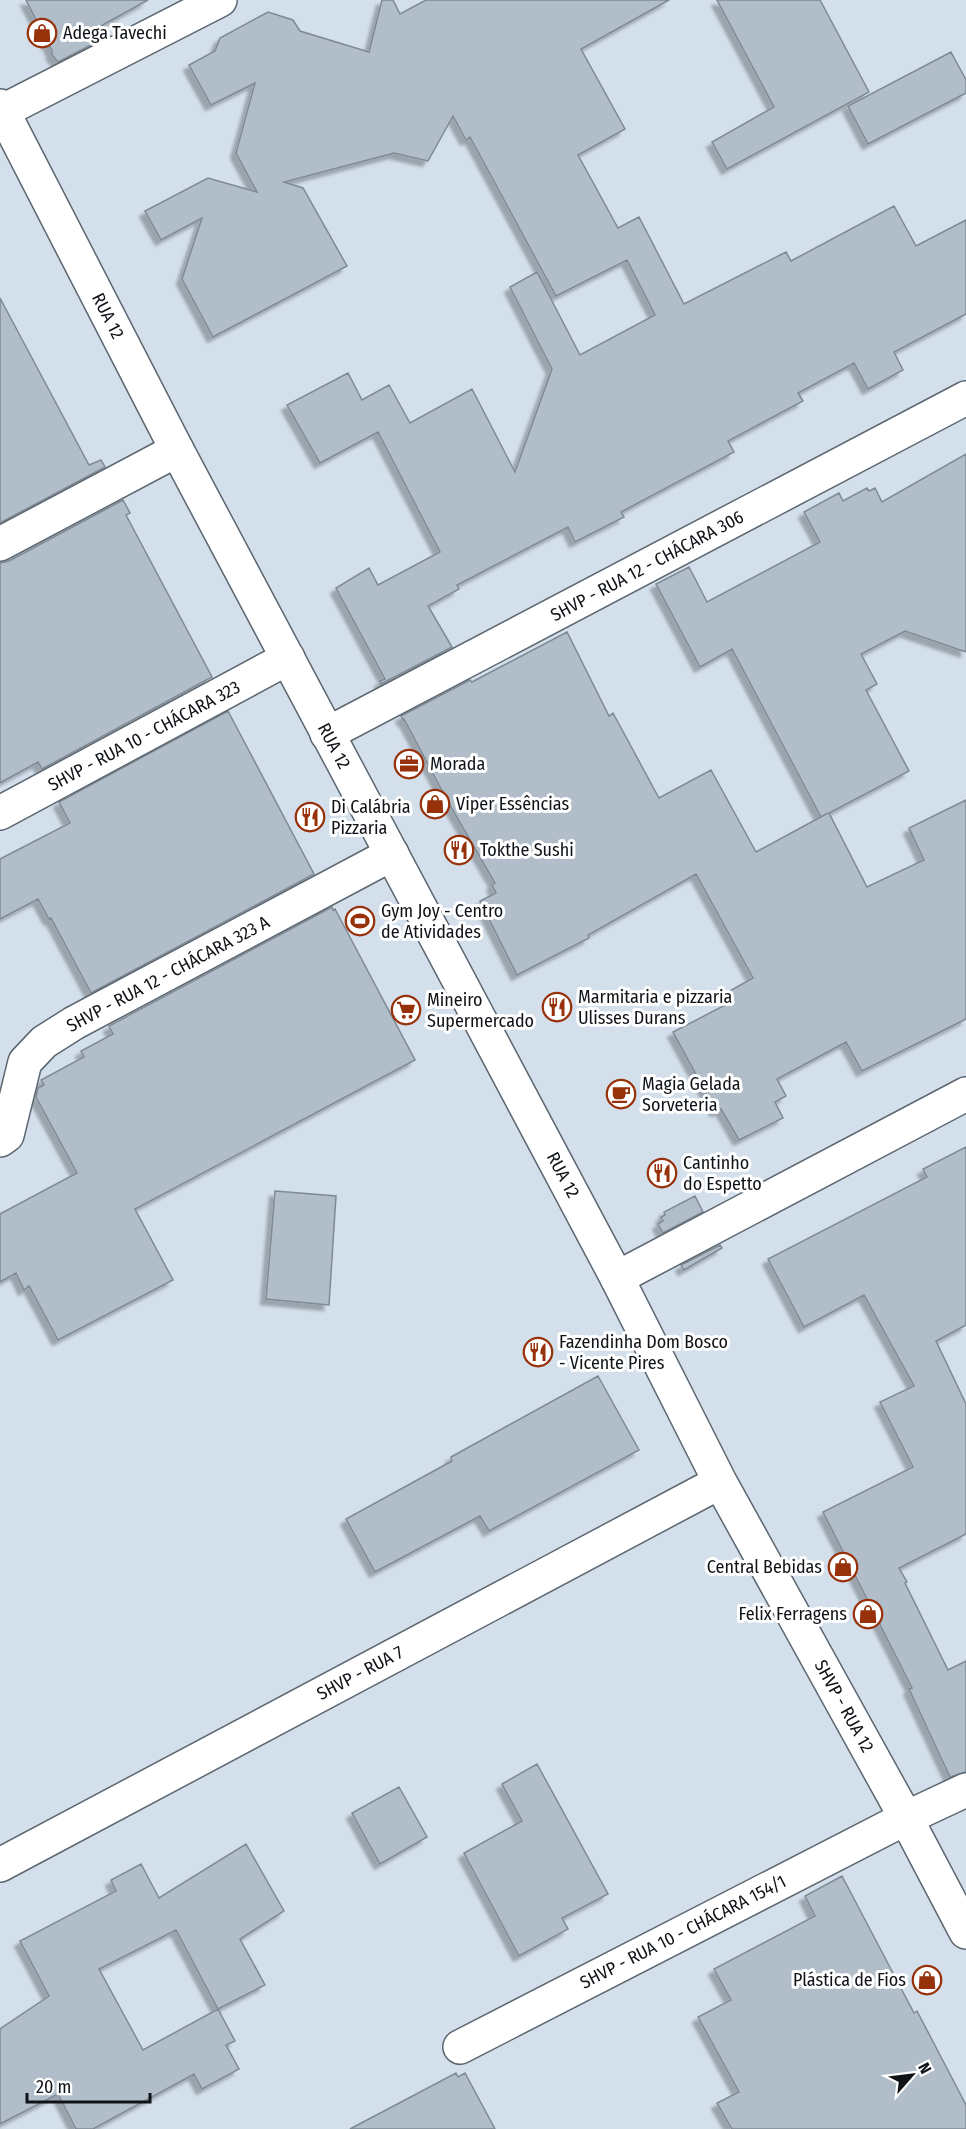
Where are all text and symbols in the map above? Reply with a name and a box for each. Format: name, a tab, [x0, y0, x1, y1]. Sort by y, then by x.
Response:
shop icon: Adega Tavechi	[26, 17, 58, 49]
place label: Adega Tavechi	[63, 22, 167, 44]
street label: RUA 12	[87, 289, 129, 343]
street label: SHVP - RUA 12 - CHÁCARA 306	[546, 505, 747, 626]
street label: SHVP - RUA 10 - CHÁCARA 323	[44, 675, 244, 796]
street label: RUA 12	[313, 719, 355, 773]
office icon: Morada	[393, 748, 425, 780]
place label: Morada	[430, 753, 485, 775]
shop icon: Viper Essências	[419, 788, 451, 820]
place label: Viper Essências	[456, 793, 570, 815]
place label: Di Calábria Pizzaria	[331, 796, 411, 839]
restaurant icon: Di Calábria Pizzaria	[294, 801, 326, 833]
restaurant icon: Tokthe Sushi	[443, 834, 475, 866]
place label: Tokthe Sushi	[480, 839, 574, 861]
place label: Gym Joy - Centro de Atividades	[381, 900, 503, 943]
sports icon: Gym Joy - Centro de Atividades	[344, 905, 376, 937]
street label: SHVP - RUA 12 - CHÁCARA 323 A	[62, 910, 274, 1037]
place label: Marmitaria e pizzaria Ulisses Durans	[578, 986, 733, 1029]
place label: Mineiro Supermercado	[427, 989, 534, 1032]
restaurant icon: Marmitaria e pizzaria Ulisses Durans	[541, 991, 573, 1023]
supermarket icon: Mineiro Supermercado	[390, 994, 422, 1026]
place label: Magia Gelada Sorveteria	[642, 1073, 741, 1116]
cafe icon: Magia Gelada Sorveteria	[605, 1078, 637, 1110]
street label: RUA 12	[542, 1148, 584, 1202]
place label: Cantinho do Espetto	[683, 1152, 762, 1195]
restaurant icon: Cantinho do Espetto	[646, 1157, 678, 1189]
place label: Fazendinha Dom Bosco - Vicente Pires	[559, 1331, 728, 1374]
restaurant icon: Fazendinha Dom Bosco - Vicente Pires	[522, 1336, 554, 1368]
shop icon: Central Bebidas	[827, 1551, 859, 1583]
place label: Central Bebidas	[707, 1556, 822, 1578]
shop icon: Felix Ferragens	[852, 1598, 884, 1630]
place label: Felix Ferragens	[738, 1603, 847, 1625]
street label: SHVP - RUA 7	[313, 1641, 407, 1705]
street label: SHVP - RUA 12	[810, 1656, 878, 1756]
street label: SHVP - RUA 10 - CHÁCARA 154/1	[576, 1869, 790, 1994]
shop icon: Plástica de Fios	[911, 1964, 943, 1996]
place label: Plástica de Fios	[793, 1969, 906, 1991]
north arrow	[882, 2045, 942, 2105]
text: N	[914, 2059, 935, 2077]
scale bar	[27, 2066, 150, 2104]
text: 20 m	[36, 2076, 71, 2098]

